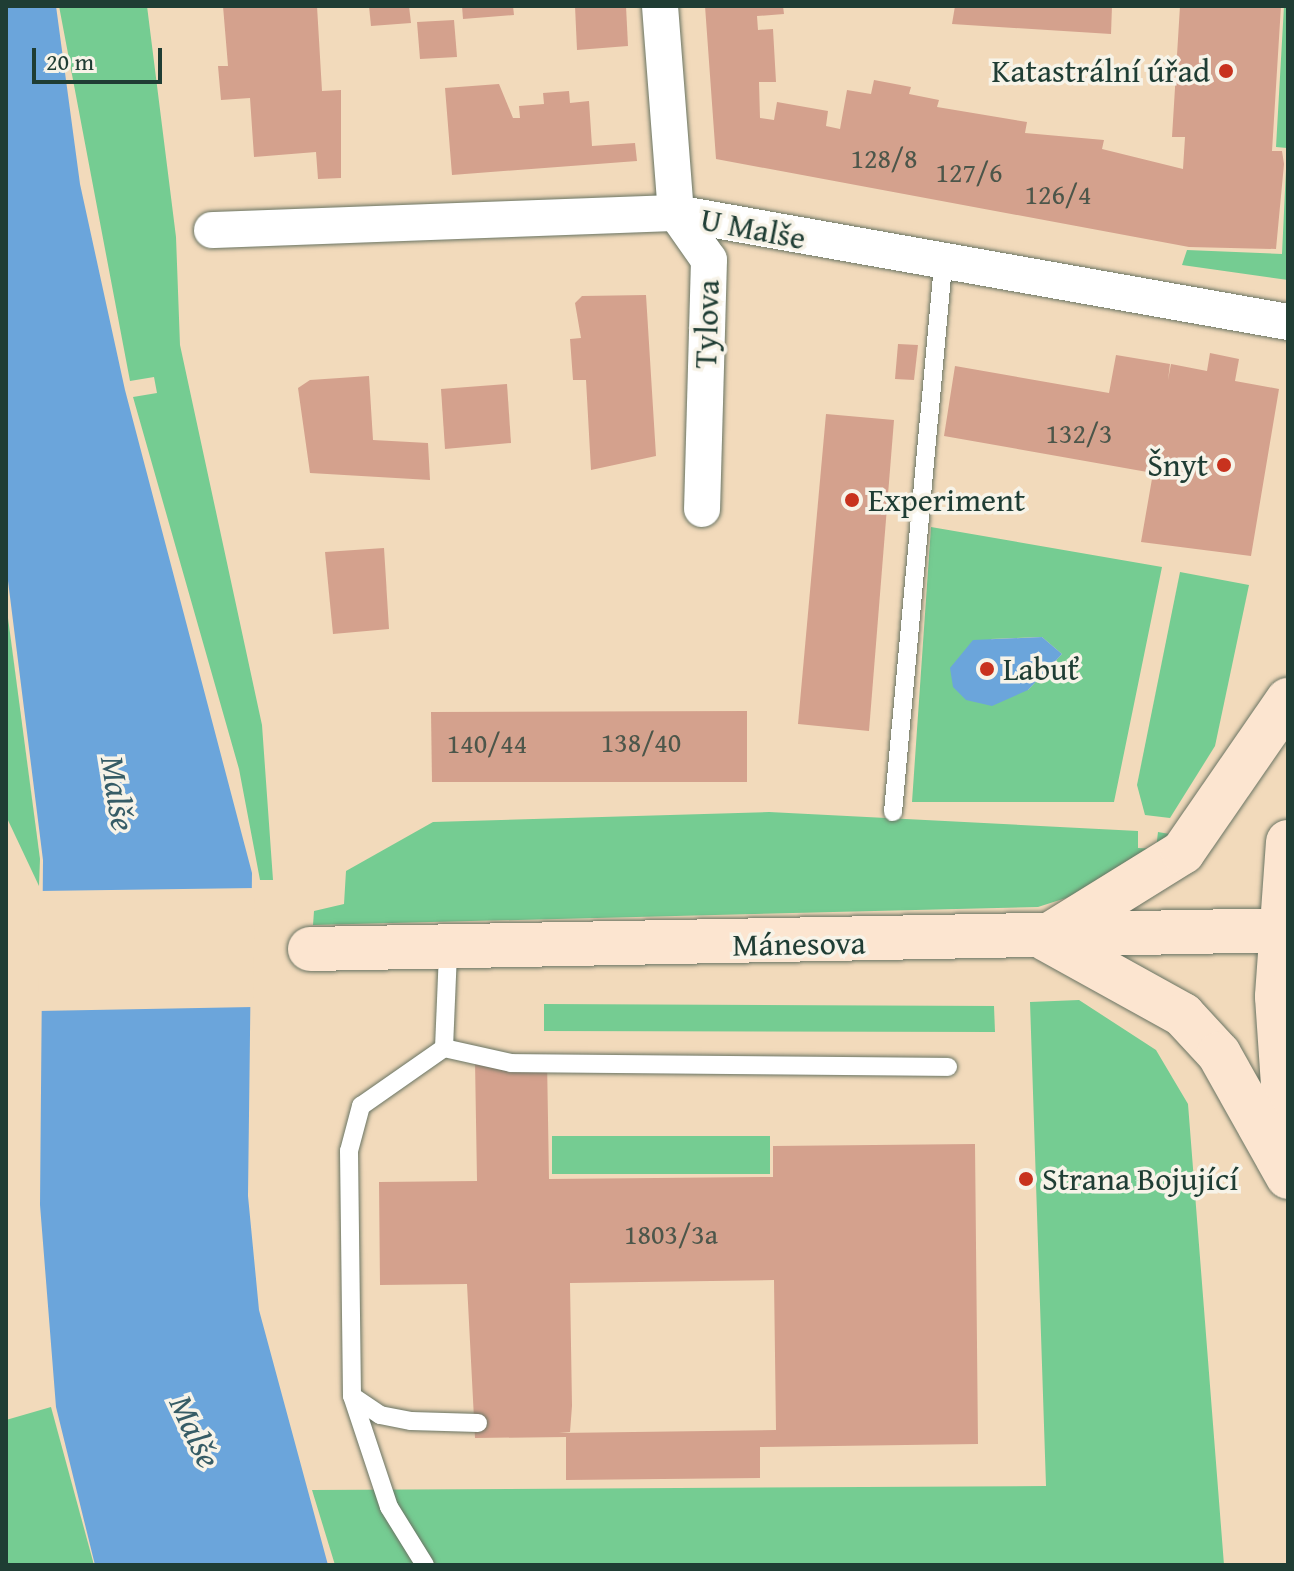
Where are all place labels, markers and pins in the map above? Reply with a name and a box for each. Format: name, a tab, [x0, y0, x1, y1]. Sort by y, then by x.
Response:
place label: Katastrální úřad	[992, 52, 1210, 90]
marker: Katastrální úřad	[1217, 62, 1235, 80]
place label: Šnyt	[1147, 446, 1208, 484]
marker: Šnyt	[1215, 456, 1233, 474]
place label: Experiment	[868, 481, 1025, 519]
marker: Experiment	[843, 491, 861, 509]
place label: Labuť	[1003, 650, 1079, 688]
marker: Labuť	[978, 660, 996, 678]
place label: Strana Bojující	[1042, 1160, 1238, 1198]
marker: Strana Bojující	[1017, 1170, 1035, 1188]

